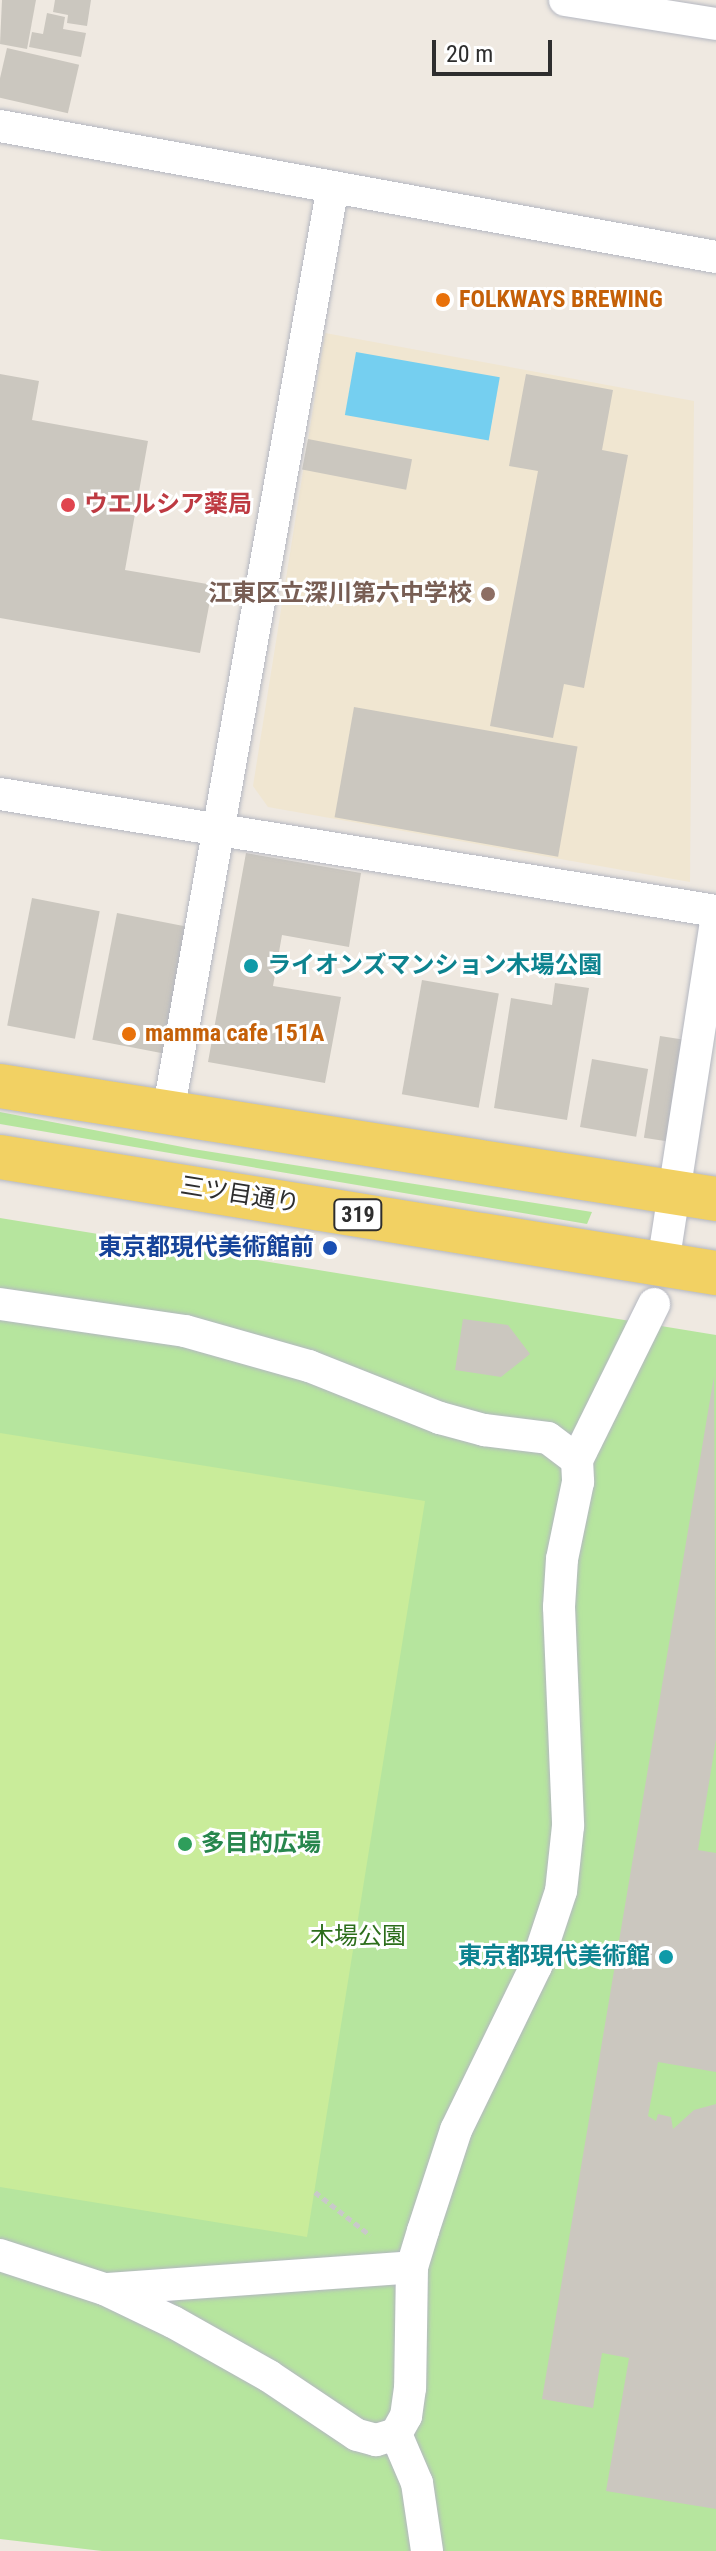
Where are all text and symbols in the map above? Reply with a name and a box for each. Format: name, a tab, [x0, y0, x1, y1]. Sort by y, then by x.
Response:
scale bar	[436, 24, 556, 74]
text: 20 m	[446, 40, 493, 68]
place label: FOLKWAYS BREWING	[459, 286, 663, 314]
marker: FOLKWAYS BREWING	[434, 291, 452, 309]
place label: ウエルシア薬局	[84, 491, 252, 519]
marker: ウエルシア薬局	[59, 496, 77, 514]
place label: 江東区立深川第六中学校	[208, 580, 472, 608]
marker: 江東区立深川第六中学校	[479, 585, 497, 603]
place label: ライオンズマンション木場公園	[267, 952, 603, 980]
marker: ライオンズマンション木場公園	[242, 957, 260, 975]
place label: mamma cafe 151A	[145, 1020, 324, 1048]
marker: mamma cafe 151A	[120, 1025, 138, 1043]
street label: 三ツ目通り	[178, 1171, 302, 1219]
road number: 319	[332, 1197, 384, 1233]
place label: 東京都現代美術館前	[98, 1234, 314, 1262]
marker: 東京都現代美術館前	[321, 1239, 339, 1257]
place label: 多目的広場	[201, 1830, 321, 1858]
marker: 多目的広場	[176, 1835, 194, 1853]
park label: 木場公園	[310, 1923, 406, 1951]
place label: 東京都現代美術館	[458, 1943, 650, 1971]
marker: 東京都現代美術館	[657, 1948, 675, 1966]

